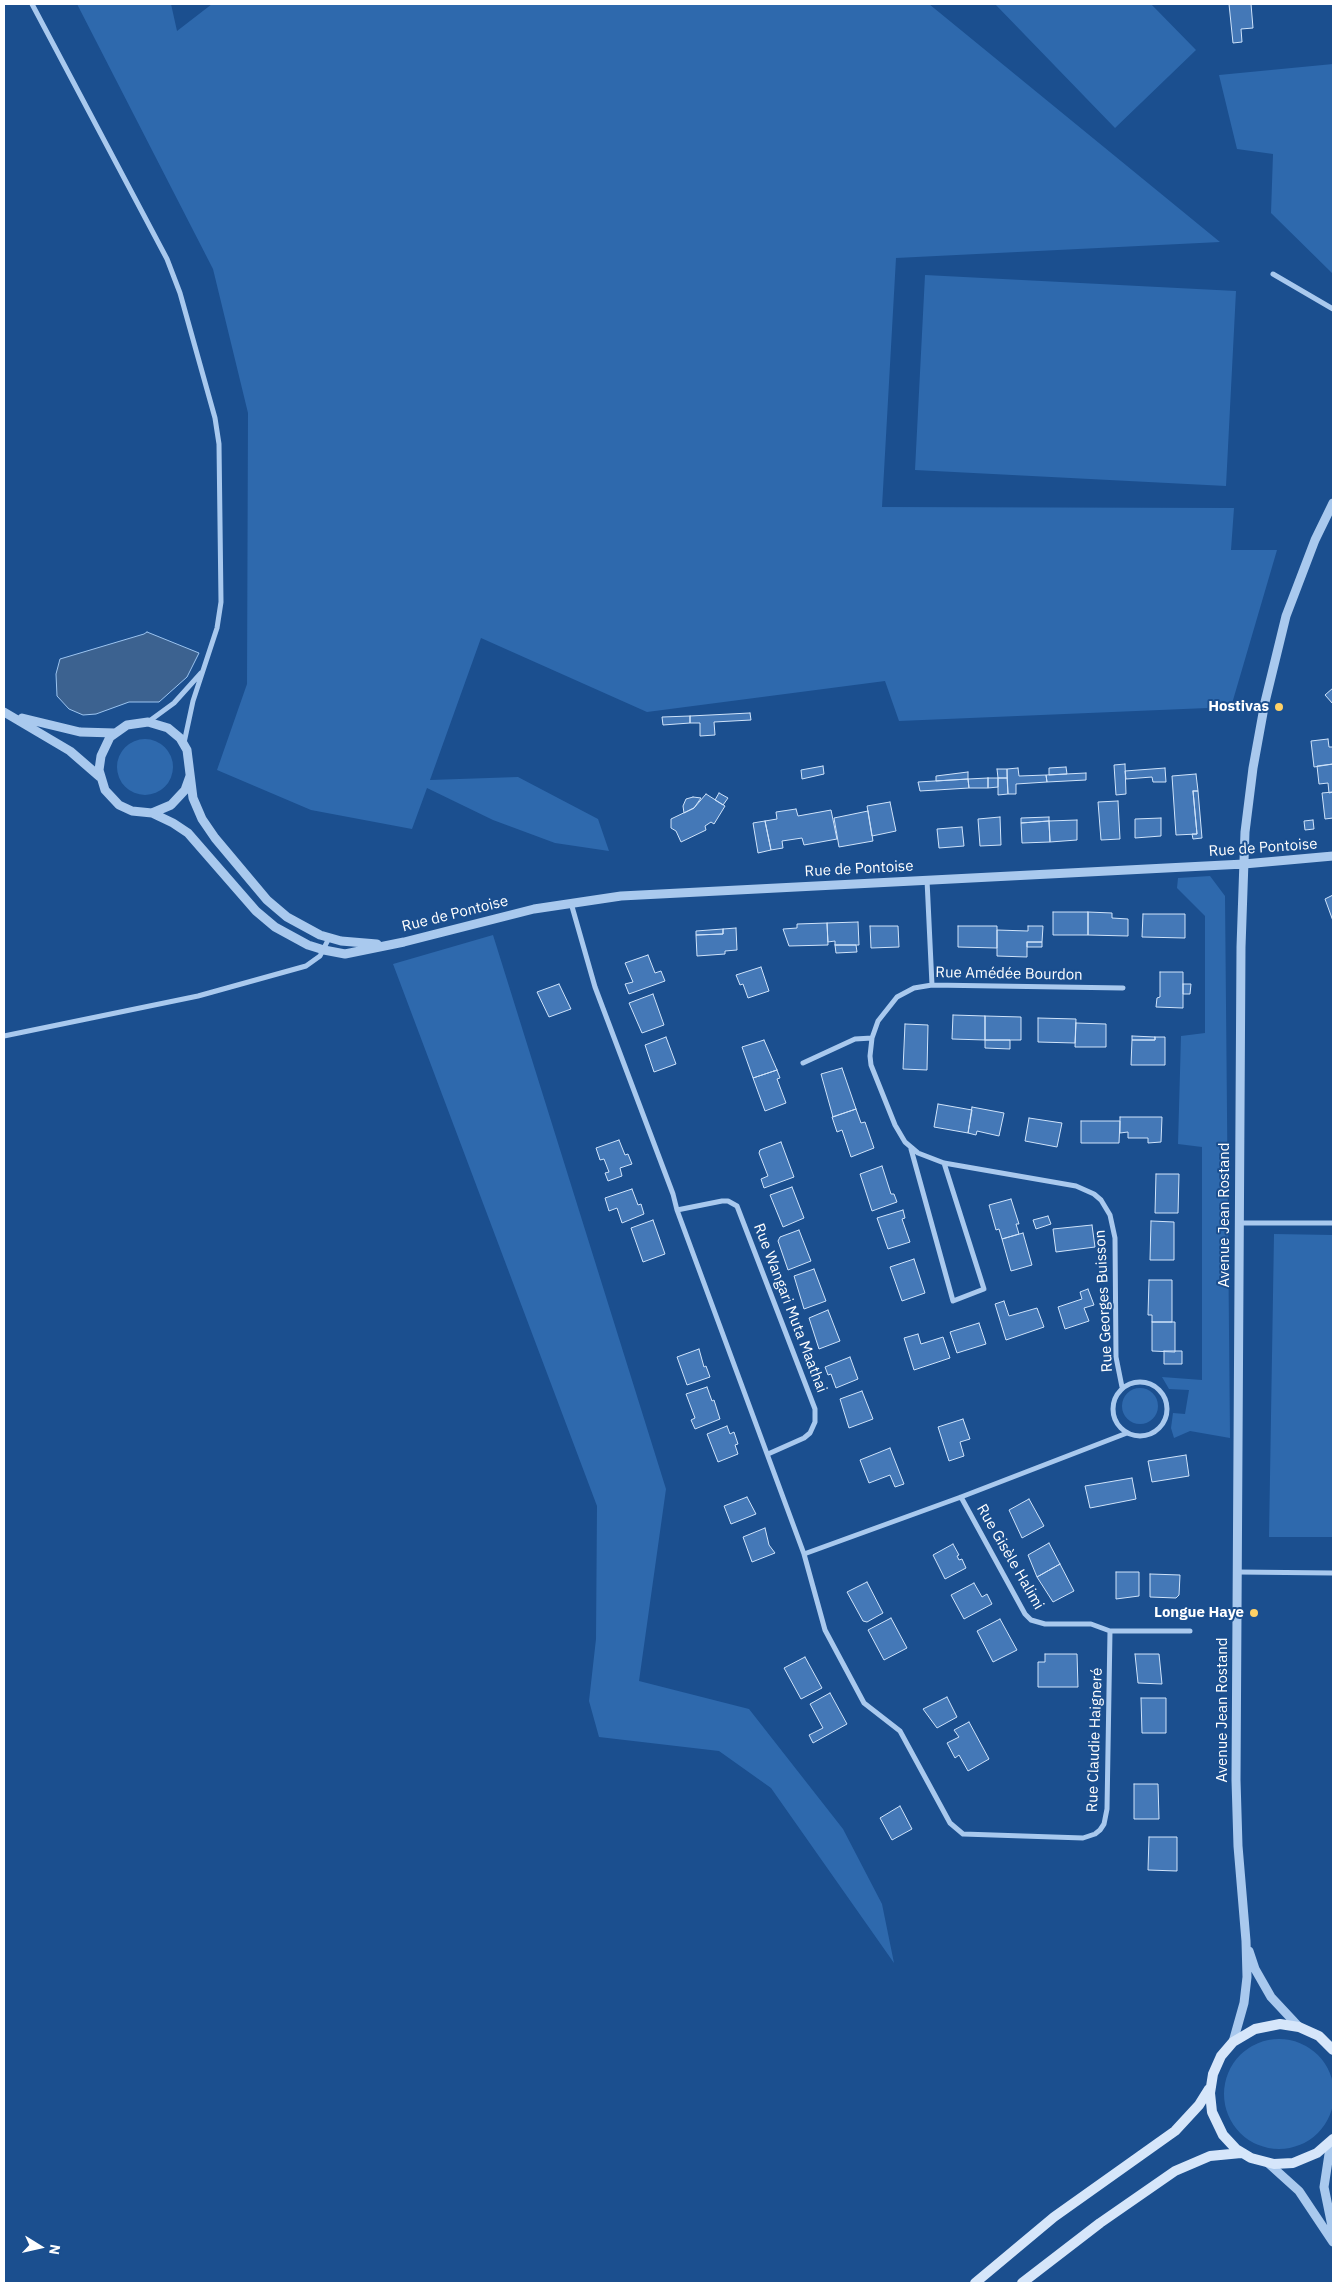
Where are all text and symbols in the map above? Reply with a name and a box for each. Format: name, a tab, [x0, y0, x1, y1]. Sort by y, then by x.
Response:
place label: Hostivas	[1208, 698, 1269, 716]
marker: Hostivas	[1273, 701, 1285, 713]
street label: Rue de Pontoise	[1208, 835, 1318, 861]
street label: Rue de Pontoise	[804, 857, 914, 881]
street label: Rue de Pontoise	[400, 892, 510, 936]
street label: Rue Amédée Bourdon	[935, 964, 1083, 984]
street label: Avenue Jean Rostand	[1216, 1142, 1234, 1288]
street label: Rue Wangari Muta Maathai	[749, 1221, 831, 1395]
street label: Rue Georges Buisson	[1091, 1229, 1117, 1373]
street label: Rue Gisèle Halimi	[973, 1501, 1047, 1613]
place label: Longue Haye	[1154, 1604, 1244, 1622]
marker: Longue Haye	[1248, 1607, 1260, 1619]
street label: Avenue Jean Rostand	[1214, 1637, 1232, 1783]
street label: Rue Claudie Haigneré	[1083, 1667, 1107, 1813]
north arrow	[15, 2222, 65, 2272]
text: N	[45, 2243, 65, 2256]

